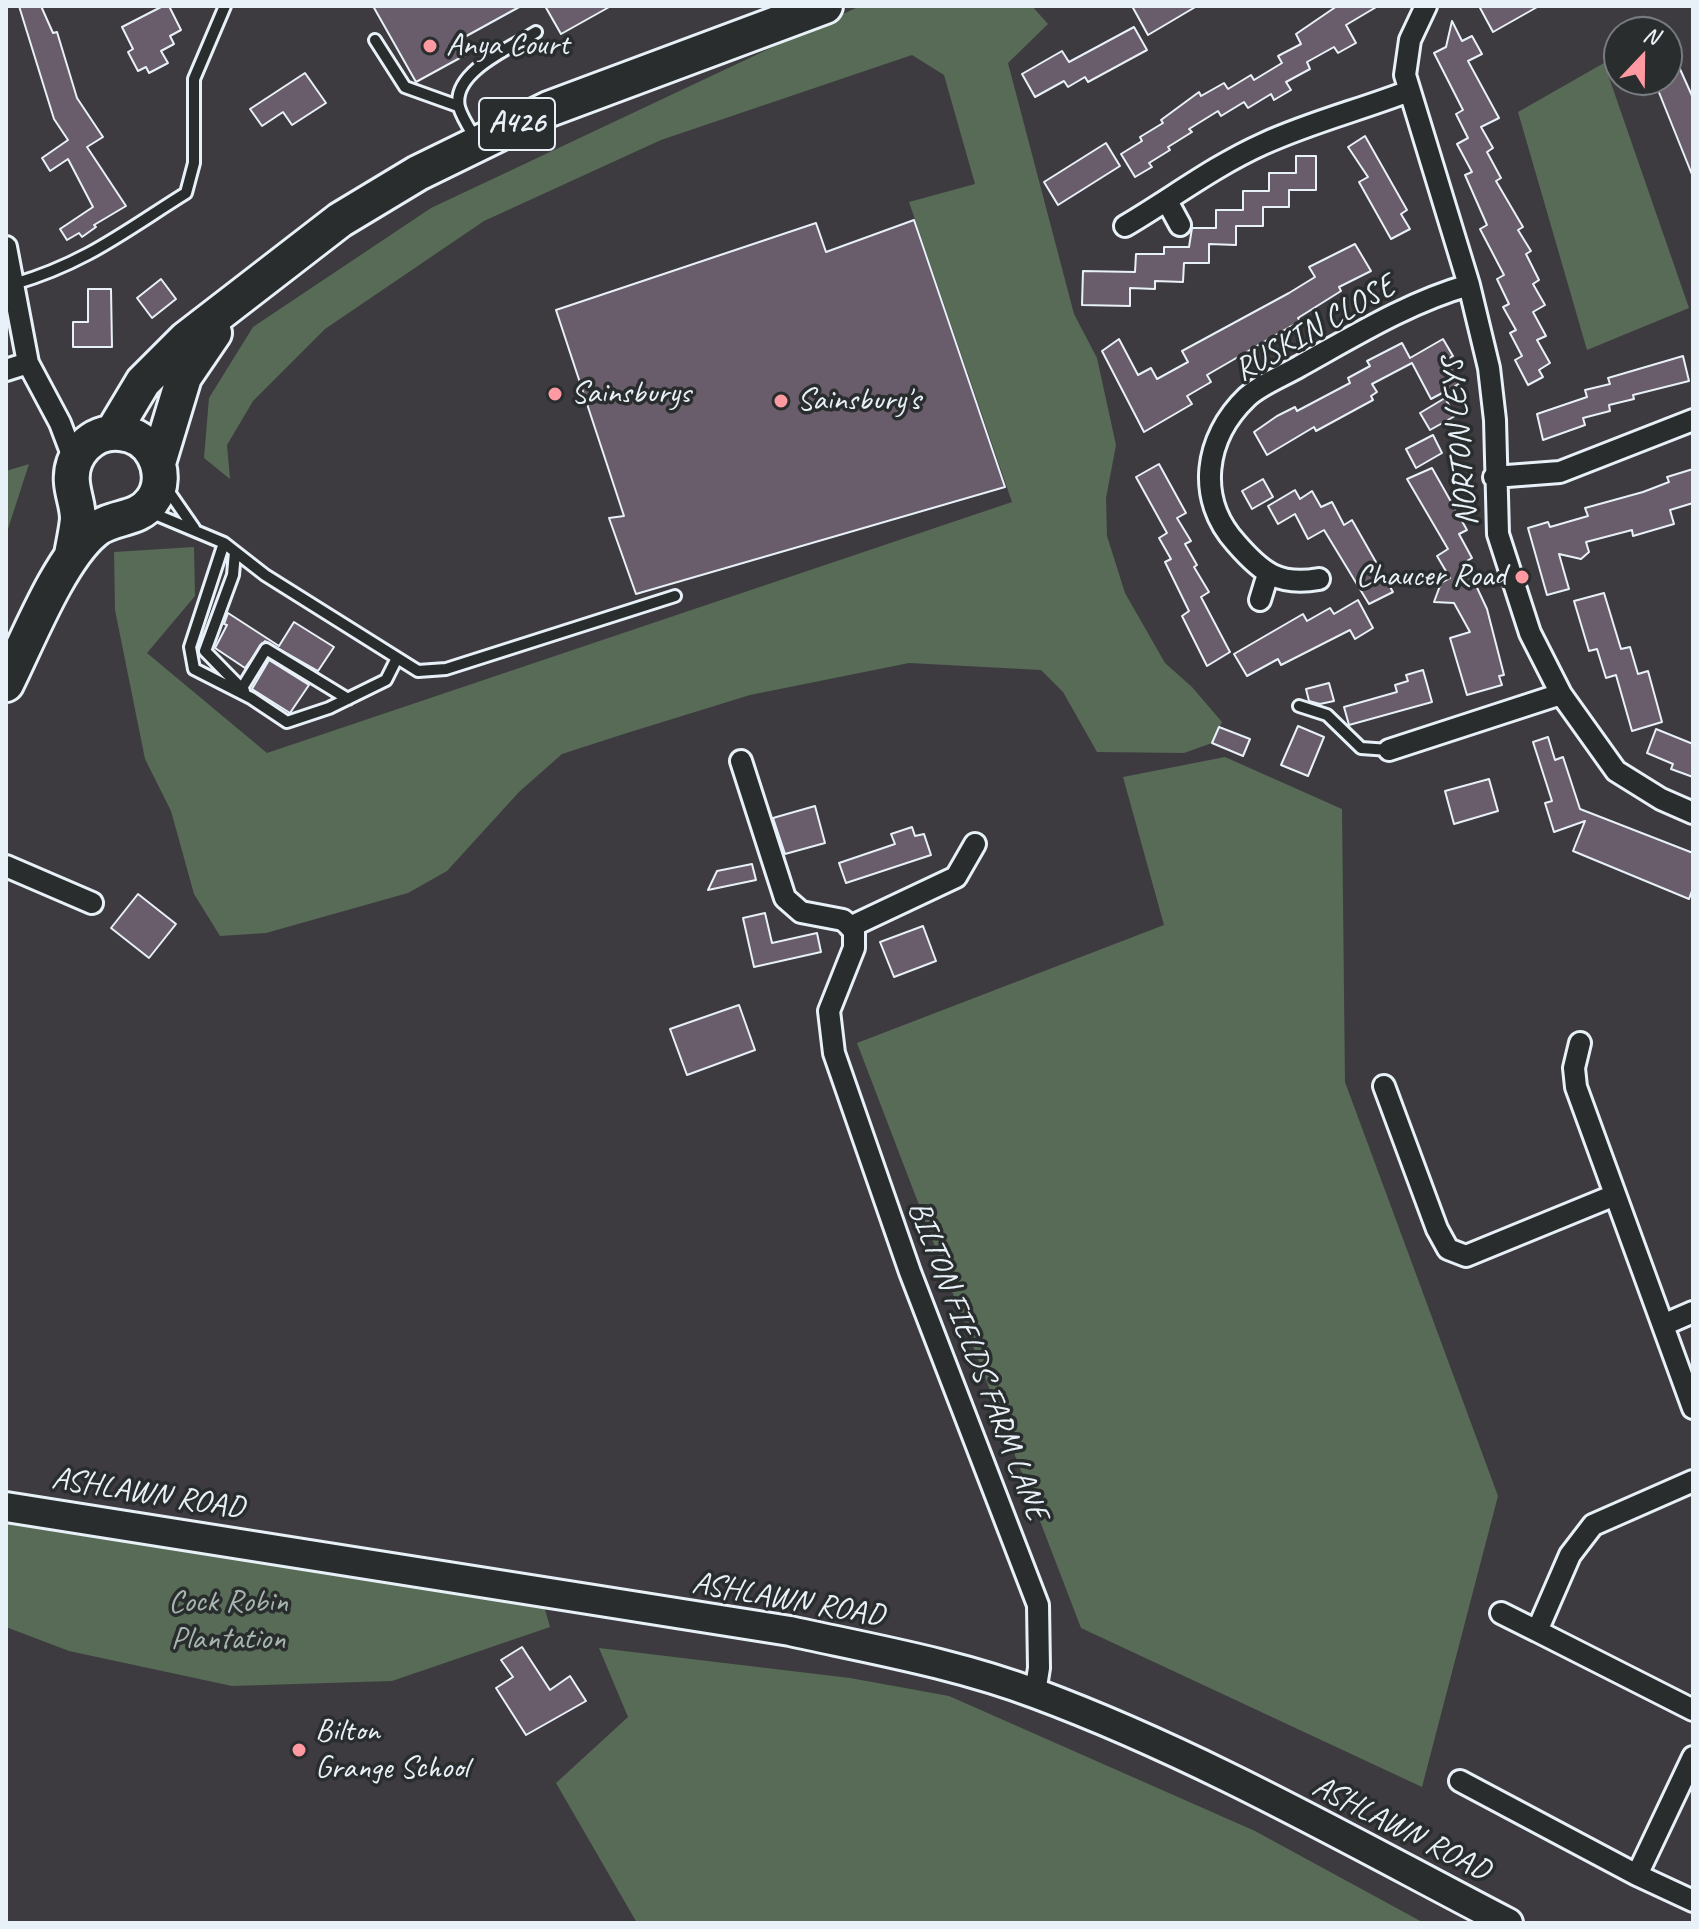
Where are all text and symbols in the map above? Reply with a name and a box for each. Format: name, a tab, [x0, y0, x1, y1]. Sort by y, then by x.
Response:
north arrow	[1603, 16, 1683, 96]
text: N	[1640, 20, 1663, 51]
place label: Anya Court	[446, 27, 569, 65]
marker: Anya Court	[421, 37, 439, 55]
road number: A426	[479, 98, 555, 150]
street label: RUSKIN CLOSE	[1228, 268, 1402, 390]
street label: NORTON LEYS	[1435, 356, 1487, 528]
place label: Sainsburys	[571, 375, 691, 413]
place label: Sainsbury's	[797, 382, 920, 420]
marker: Sainsburys	[546, 385, 564, 403]
marker: Sainsbury's	[772, 392, 790, 410]
place label: Chaucer Road	[1356, 558, 1506, 596]
marker: Chaucer Road	[1513, 568, 1531, 586]
street label: BILTON FIELDS FARM LANE	[898, 1196, 1056, 1526]
street label: ASHLAWN ROAD	[49, 1460, 247, 1528]
street label: ASHLAWN ROAD	[689, 1564, 887, 1636]
park label: Cock Robin Plantation	[168, 1584, 288, 1659]
place label: Bilton Grange School	[315, 1713, 469, 1788]
marker: Bilton Grange School	[290, 1741, 308, 1759]
street label: ASHLAWN ROAD	[1306, 1768, 1496, 1890]

